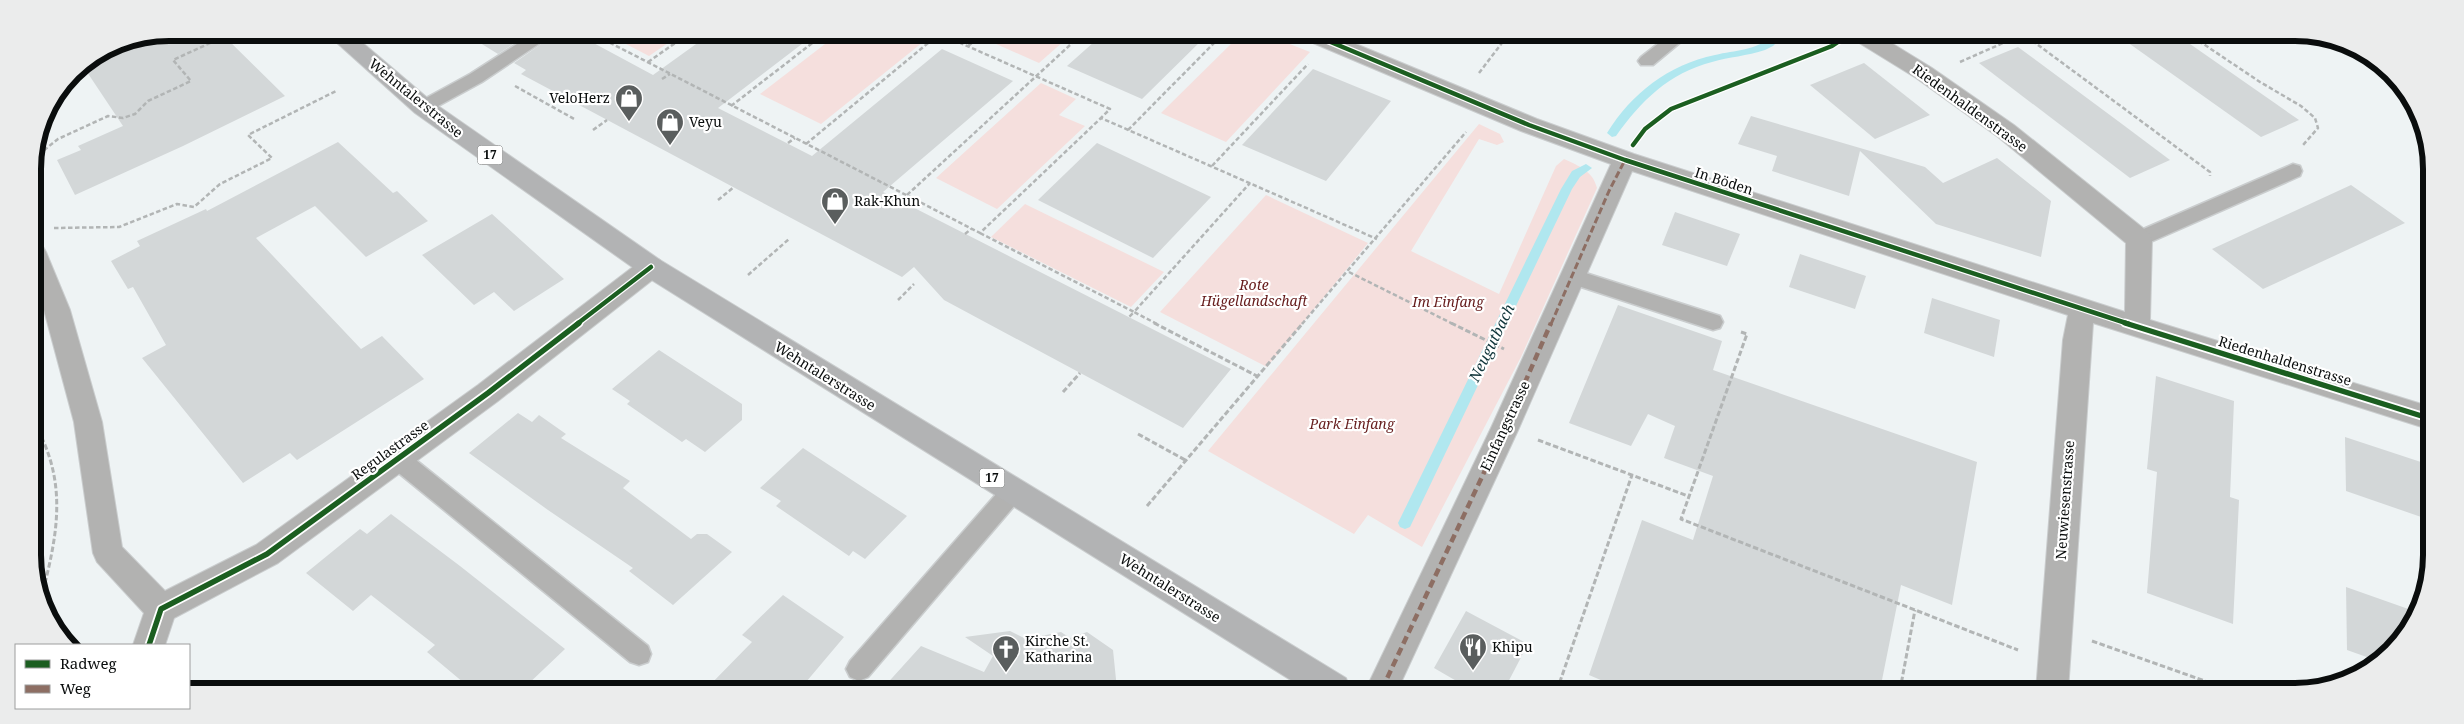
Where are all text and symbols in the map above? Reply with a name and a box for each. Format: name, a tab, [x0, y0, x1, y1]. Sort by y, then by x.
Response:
street label: Wehntalerstrasse	[365, 54, 467, 142]
street label: Riedenhaldenstrasse	[1909, 59, 2032, 156]
shop icon: VeloHerz	[614, 83, 644, 122]
place label: VeloHerz	[549, 88, 610, 107]
shop icon: Veyu	[655, 107, 685, 146]
place label: Veyu	[689, 112, 722, 131]
road number: 17	[478, 146, 502, 164]
street label: In Böden	[1693, 162, 1756, 199]
shop icon: Rak-Khun	[820, 186, 850, 225]
place label: Rak-Khun	[854, 191, 920, 210]
park label: Rote Hügellandschaft	[1200, 275, 1308, 310]
park label: Im Einfang	[1411, 292, 1485, 311]
water label: Neugutbach	[1463, 300, 1519, 386]
street label: Riedenhaldenstrasse	[2216, 331, 2354, 390]
street label: Wehntalerstrasse	[771, 337, 879, 414]
street label: Einfangstrasse	[1475, 378, 1534, 474]
park label: Park Einfang	[1308, 414, 1396, 433]
street label: Regulastrasse	[347, 415, 432, 484]
street label: Neuwiesenstrasse	[2051, 440, 2078, 560]
road number: 17	[980, 468, 1004, 488]
street label: Wehntalerstrasse	[1116, 549, 1224, 626]
place label: Kirche St. Katharina	[1025, 631, 1092, 666]
restaurant icon: Khipu	[1458, 632, 1488, 671]
church icon: Kirche St. Katharina	[991, 634, 1021, 673]
place label: Khipu	[1492, 637, 1533, 656]
legend	[15, 644, 190, 709]
text: Radweg	[60, 653, 117, 673]
text: Weg	[60, 678, 91, 698]

